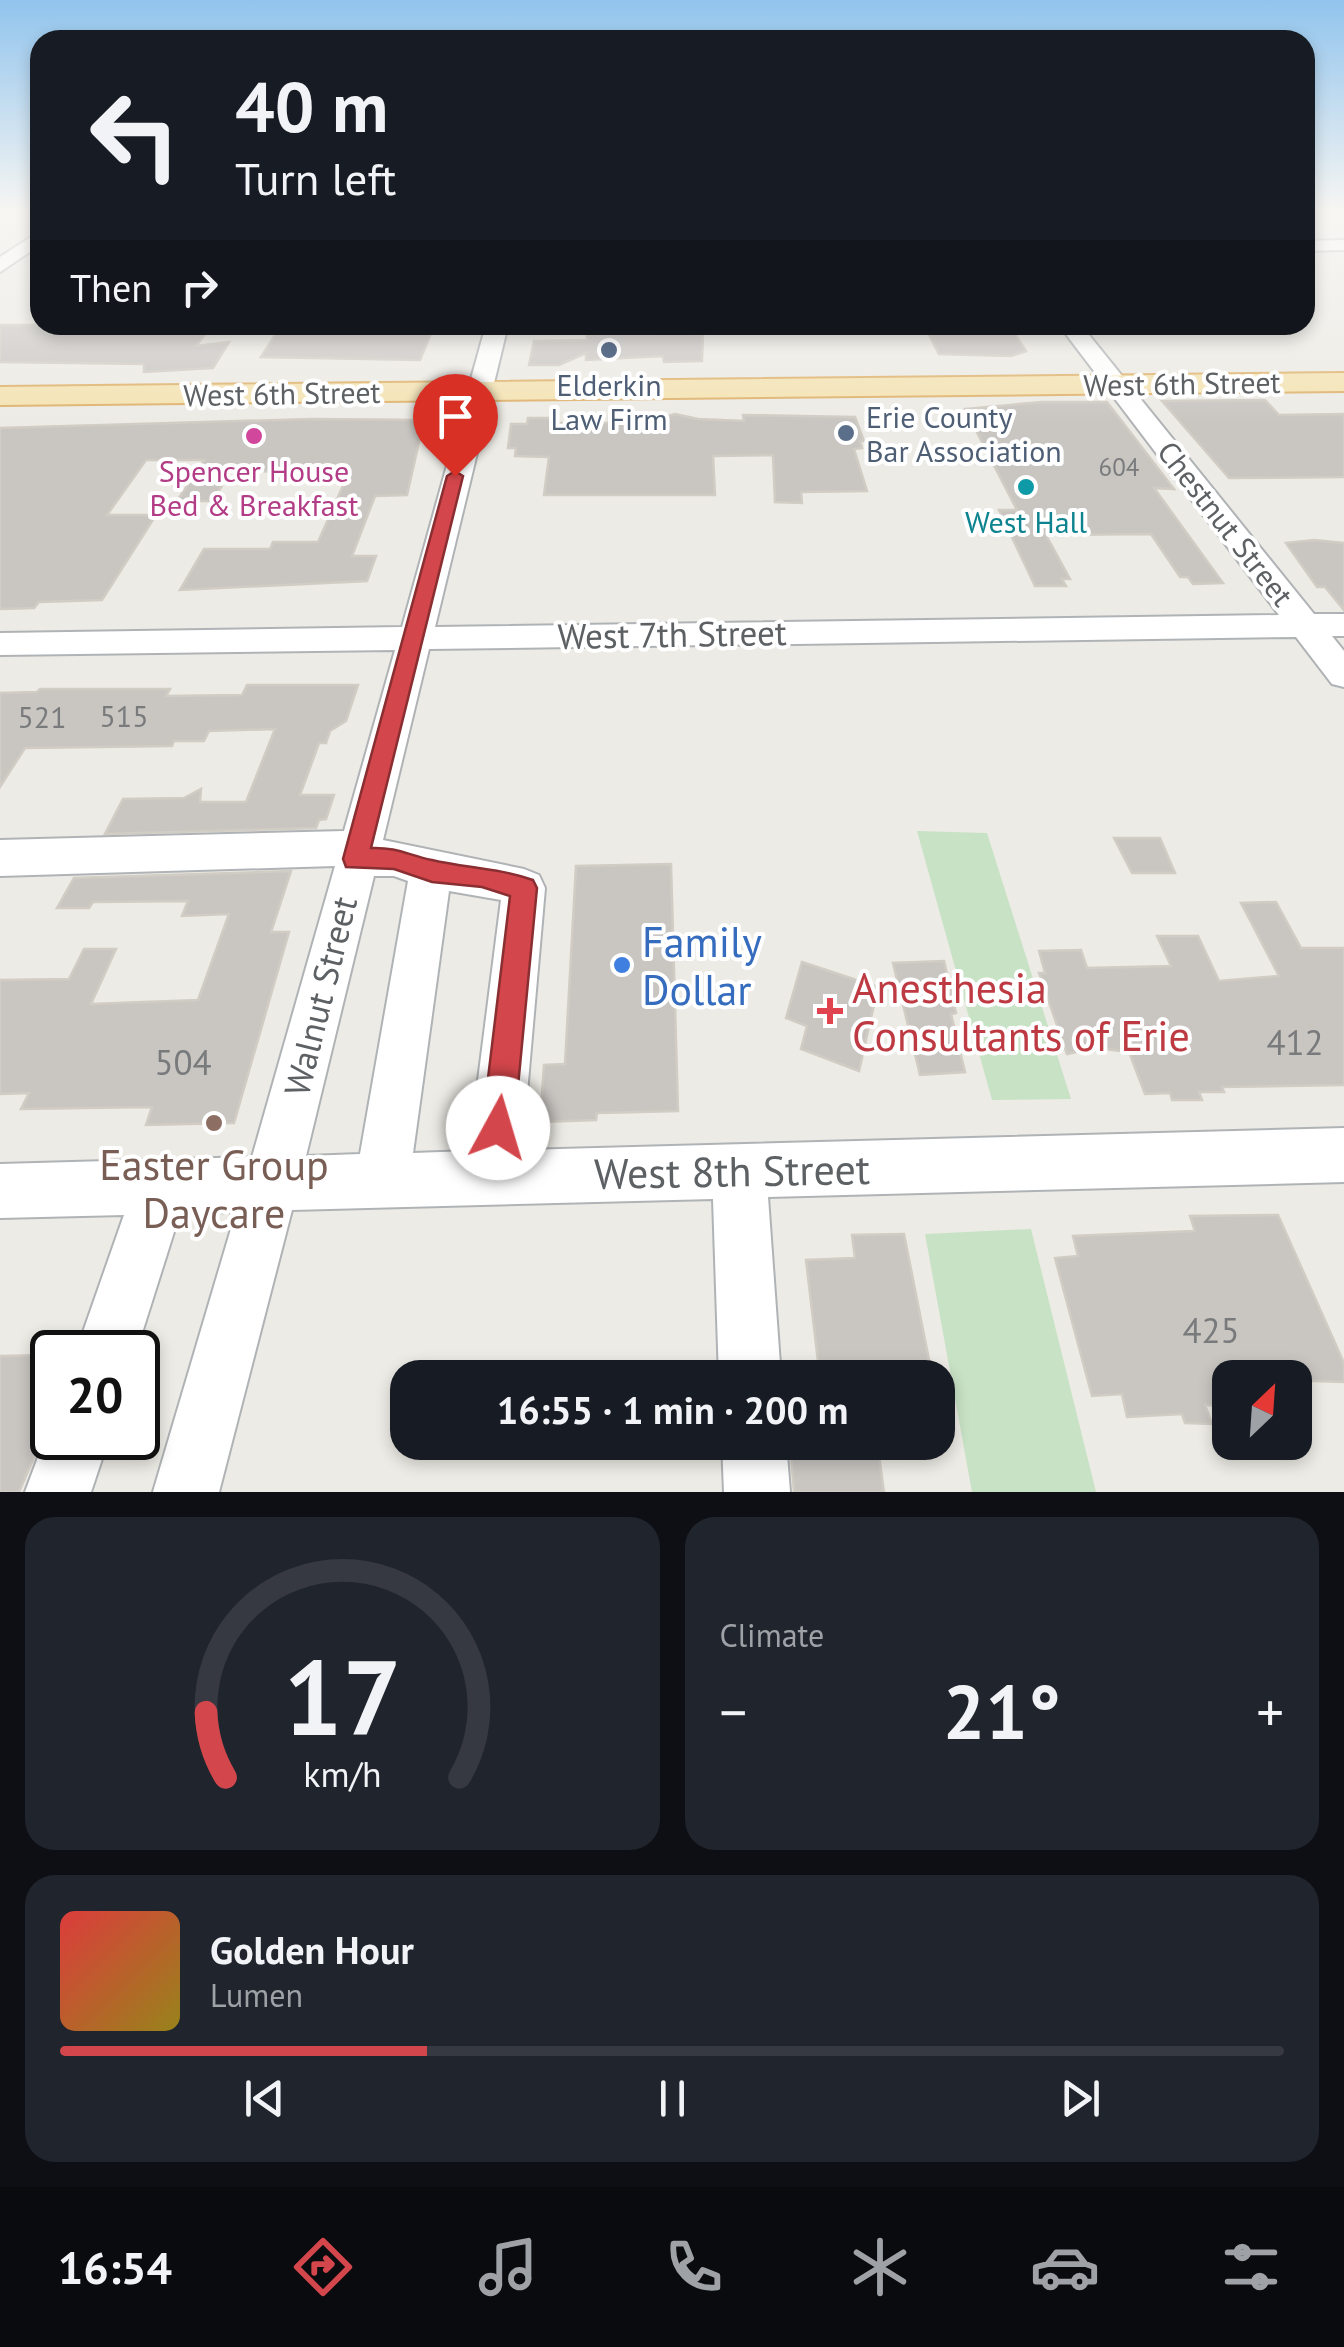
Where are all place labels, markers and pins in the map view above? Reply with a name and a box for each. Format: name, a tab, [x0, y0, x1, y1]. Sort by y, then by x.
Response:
marker: Elderkin Law Firm	[598, 339, 620, 361]
place label: Elderkin Law Firm	[550, 365, 668, 438]
pin	[413, 374, 498, 477]
place label: Erie County Bar Association	[866, 397, 1062, 470]
marker: Erie County Bar Association	[835, 422, 857, 444]
marker: Spencer House Bed & Breakfast	[243, 425, 265, 447]
place label: Spencer House Bed & Breakfast	[150, 451, 358, 524]
marker: West Hall	[1015, 476, 1037, 498]
place label: West Hall	[965, 502, 1087, 541]
place label: Family Dollar	[642, 914, 762, 1017]
marker: Family Dollar	[611, 954, 633, 976]
place label: Anesthesia Consultants of Erie	[852, 960, 1190, 1063]
marker: Anesthesia Consultants of Erie	[817, 998, 843, 1024]
marker: Easter Group Daycare	[203, 1112, 225, 1134]
place label: Easter Group Daycare	[99, 1137, 329, 1240]

